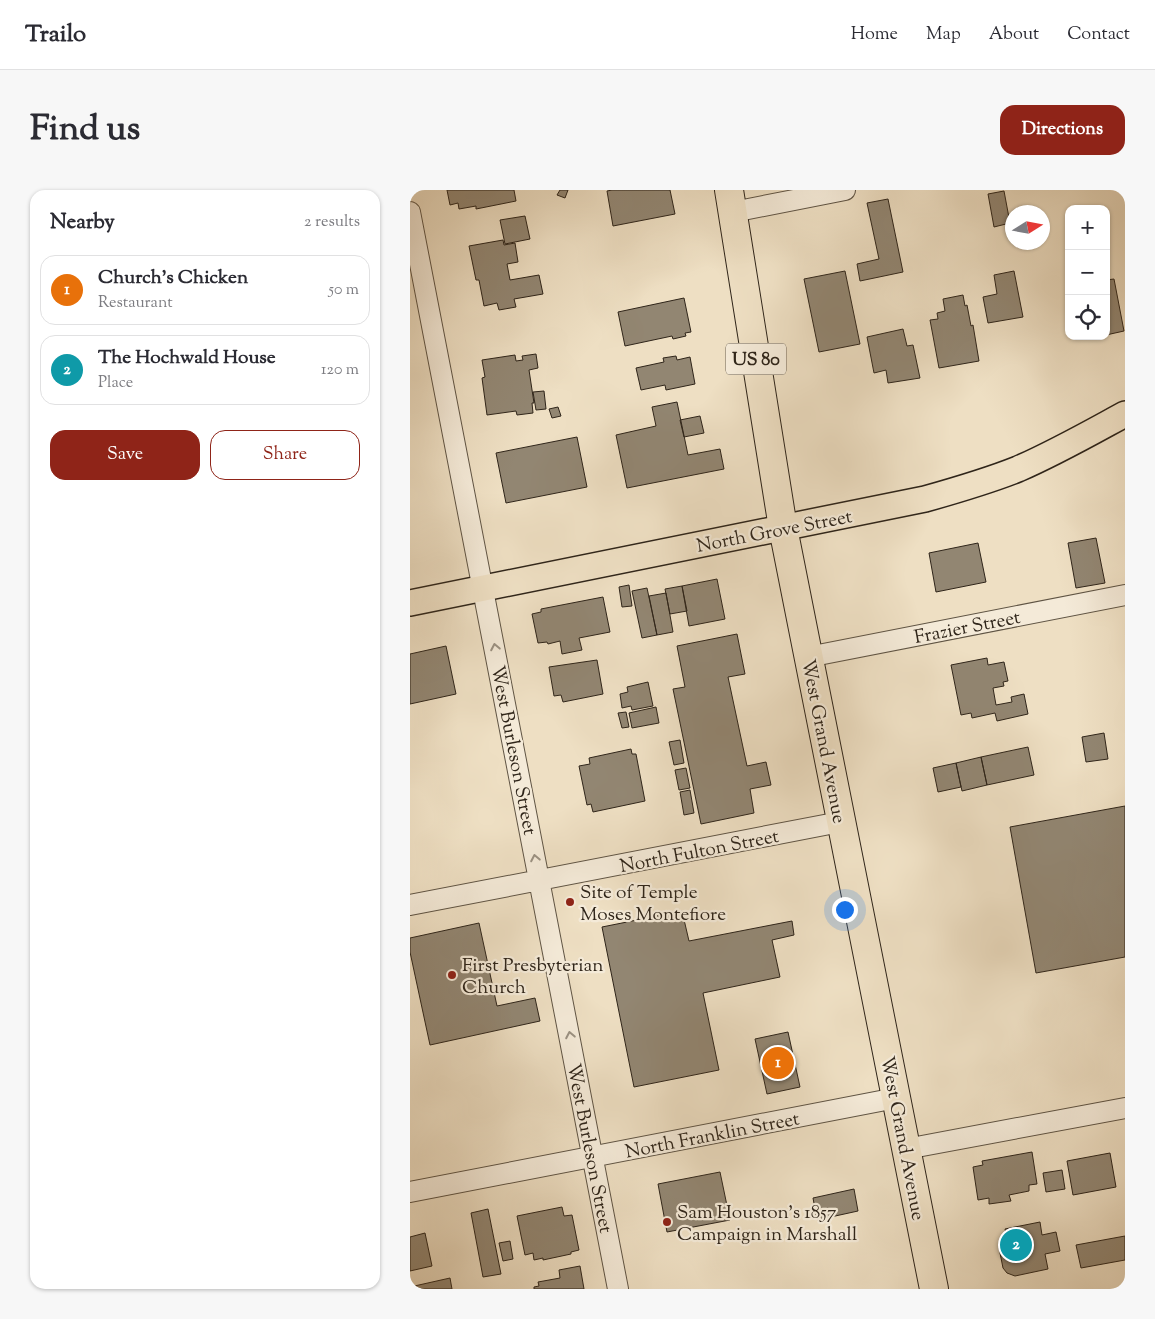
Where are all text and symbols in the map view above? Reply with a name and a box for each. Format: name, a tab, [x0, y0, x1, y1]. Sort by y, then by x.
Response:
text: Trailo	[25, 18, 86, 52]
text: Home	[851, 22, 898, 48]
text: Map	[926, 22, 961, 48]
text: About	[989, 22, 1039, 48]
text: Contact	[1067, 22, 1130, 48]
text: Find us	[30, 105, 140, 156]
button: Directions	[1000, 105, 1125, 155]
north arrow	[1005, 205, 1050, 250]
map controls	[1065, 205, 1110, 340]
button: +	[1065, 205, 1110, 250]
text: Nearby	[50, 208, 115, 238]
text: 2 results	[304, 211, 360, 234]
button: −	[1065, 250, 1110, 295]
text: Church's Chicken	[98, 265, 248, 292]
text: 1	[64, 279, 70, 302]
text: 50 m	[328, 279, 359, 302]
text: Restaurant	[98, 292, 173, 315]
button: locate	[1065, 295, 1110, 340]
road number: US 80	[726, 343, 786, 374]
text: The Hochwald House	[98, 345, 276, 372]
text: 2	[63, 359, 71, 382]
text: 120 m	[321, 359, 359, 382]
text: Place	[98, 372, 133, 395]
button: Save	[50, 430, 200, 480]
button: Share	[210, 430, 360, 480]
street label: North Grove Street	[694, 504, 855, 561]
street label: Frazier Street	[912, 605, 1023, 652]
one-way arrow	[490, 643, 500, 651]
street label: West Grand Avenue	[793, 657, 852, 826]
street label: West Burleson Street	[483, 663, 542, 838]
street label: North Fulton Street	[618, 824, 782, 881]
one-way arrow	[531, 854, 541, 863]
place label: Site of Temple Moses Montefiore	[580, 880, 726, 929]
marker: Site of Temple Moses Montefiore	[564, 896, 576, 908]
your location	[832, 897, 858, 923]
place label: First Presbyterian Church	[462, 953, 604, 1002]
marker: First Presbyterian Church	[446, 969, 458, 981]
one-way arrow	[565, 1031, 575, 1039]
pin: 1	[762, 1044, 794, 1082]
street label: West Grand Avenue	[872, 1054, 931, 1223]
street label: West Burleson Street	[559, 1061, 618, 1236]
street label: North Franklin Street	[623, 1106, 802, 1167]
place label: Sam Houston's 1857 Campaign in Marshall	[677, 1200, 857, 1249]
marker: Sam Houston's 1857 Campaign in Marshall	[661, 1216, 673, 1228]
pin: 2	[1000, 1226, 1032, 1264]

